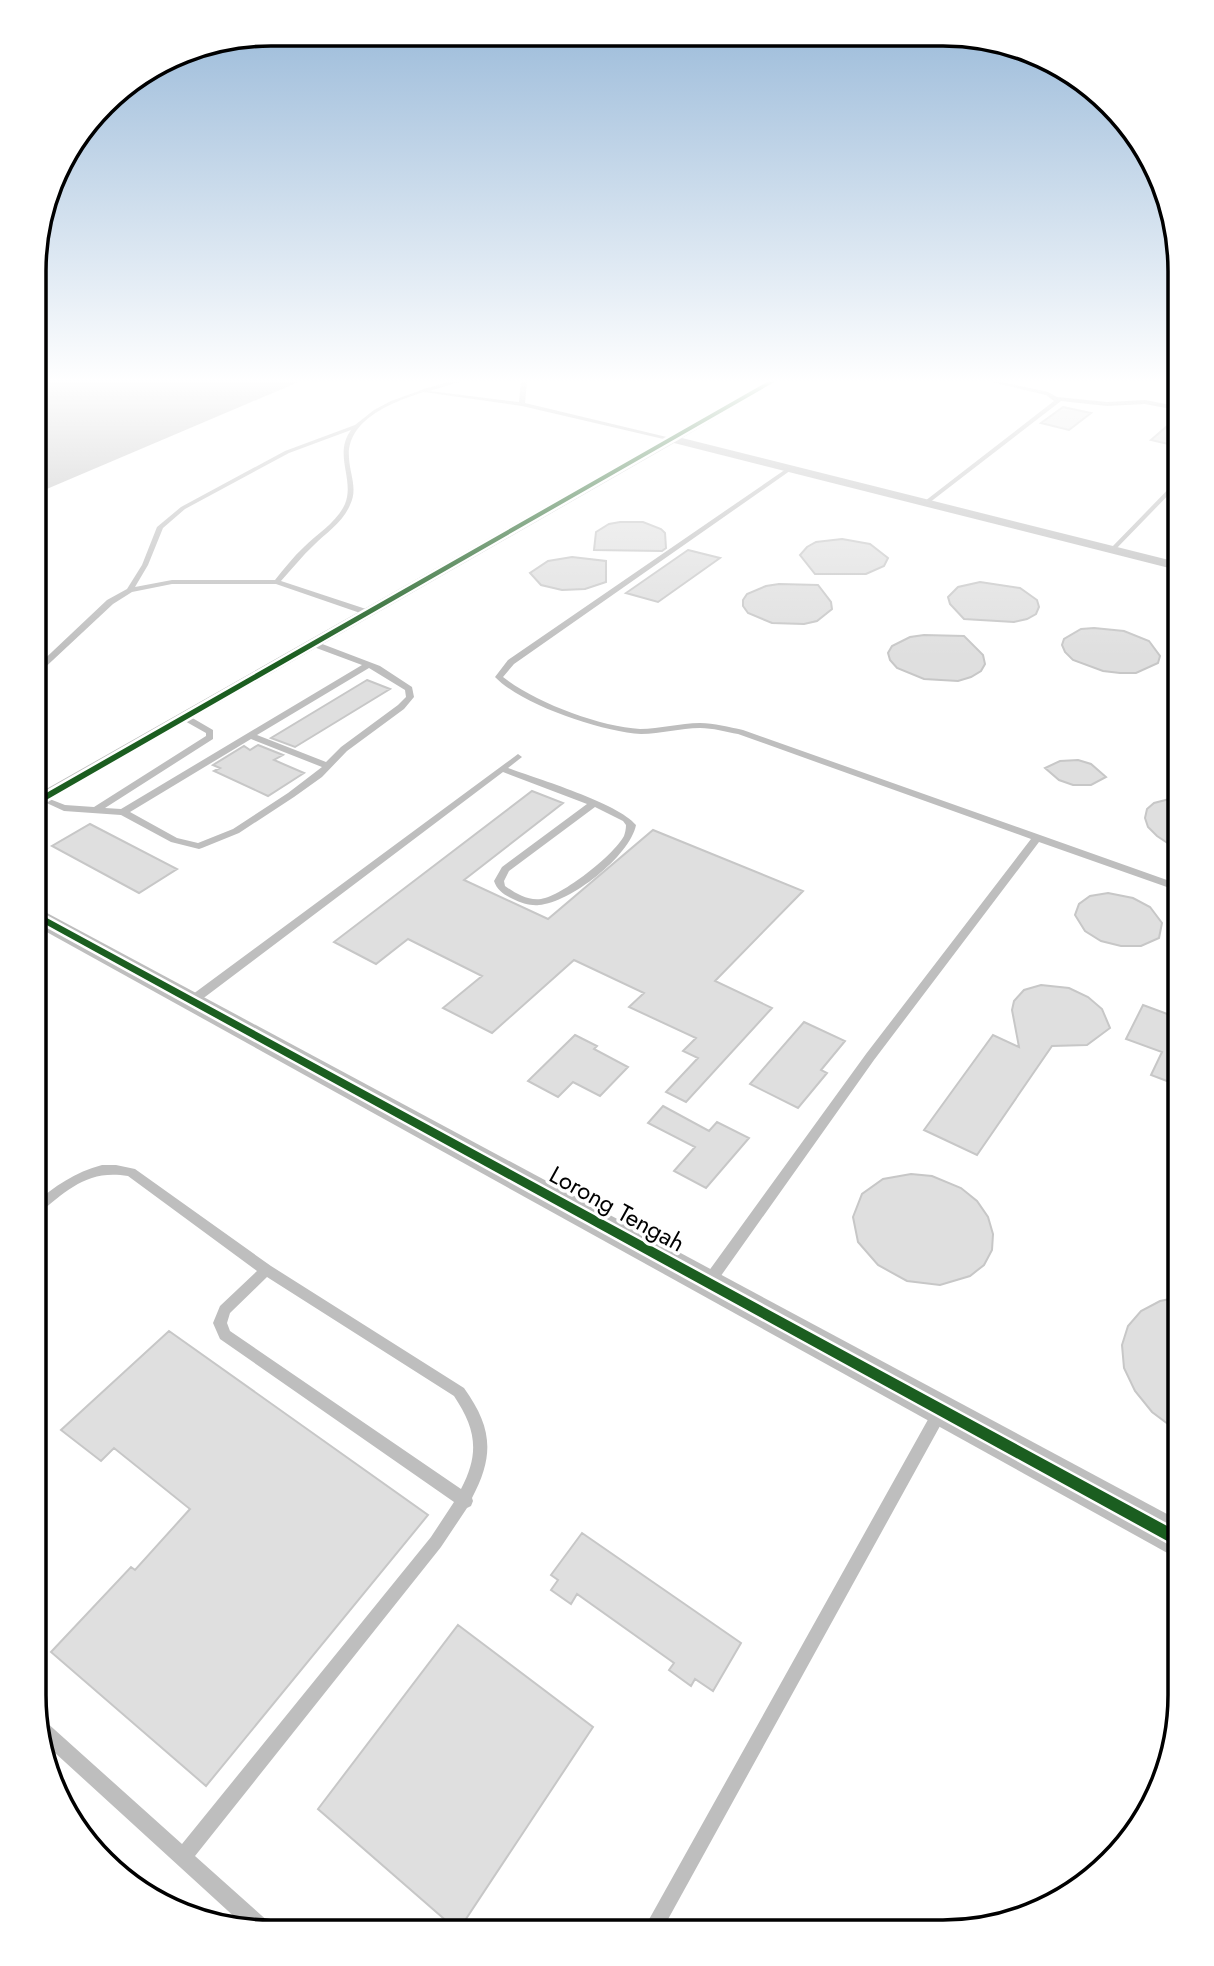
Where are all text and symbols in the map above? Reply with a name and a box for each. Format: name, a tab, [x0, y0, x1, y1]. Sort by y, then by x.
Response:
street label: Lorong Tengah	[543, 1157, 691, 1260]

